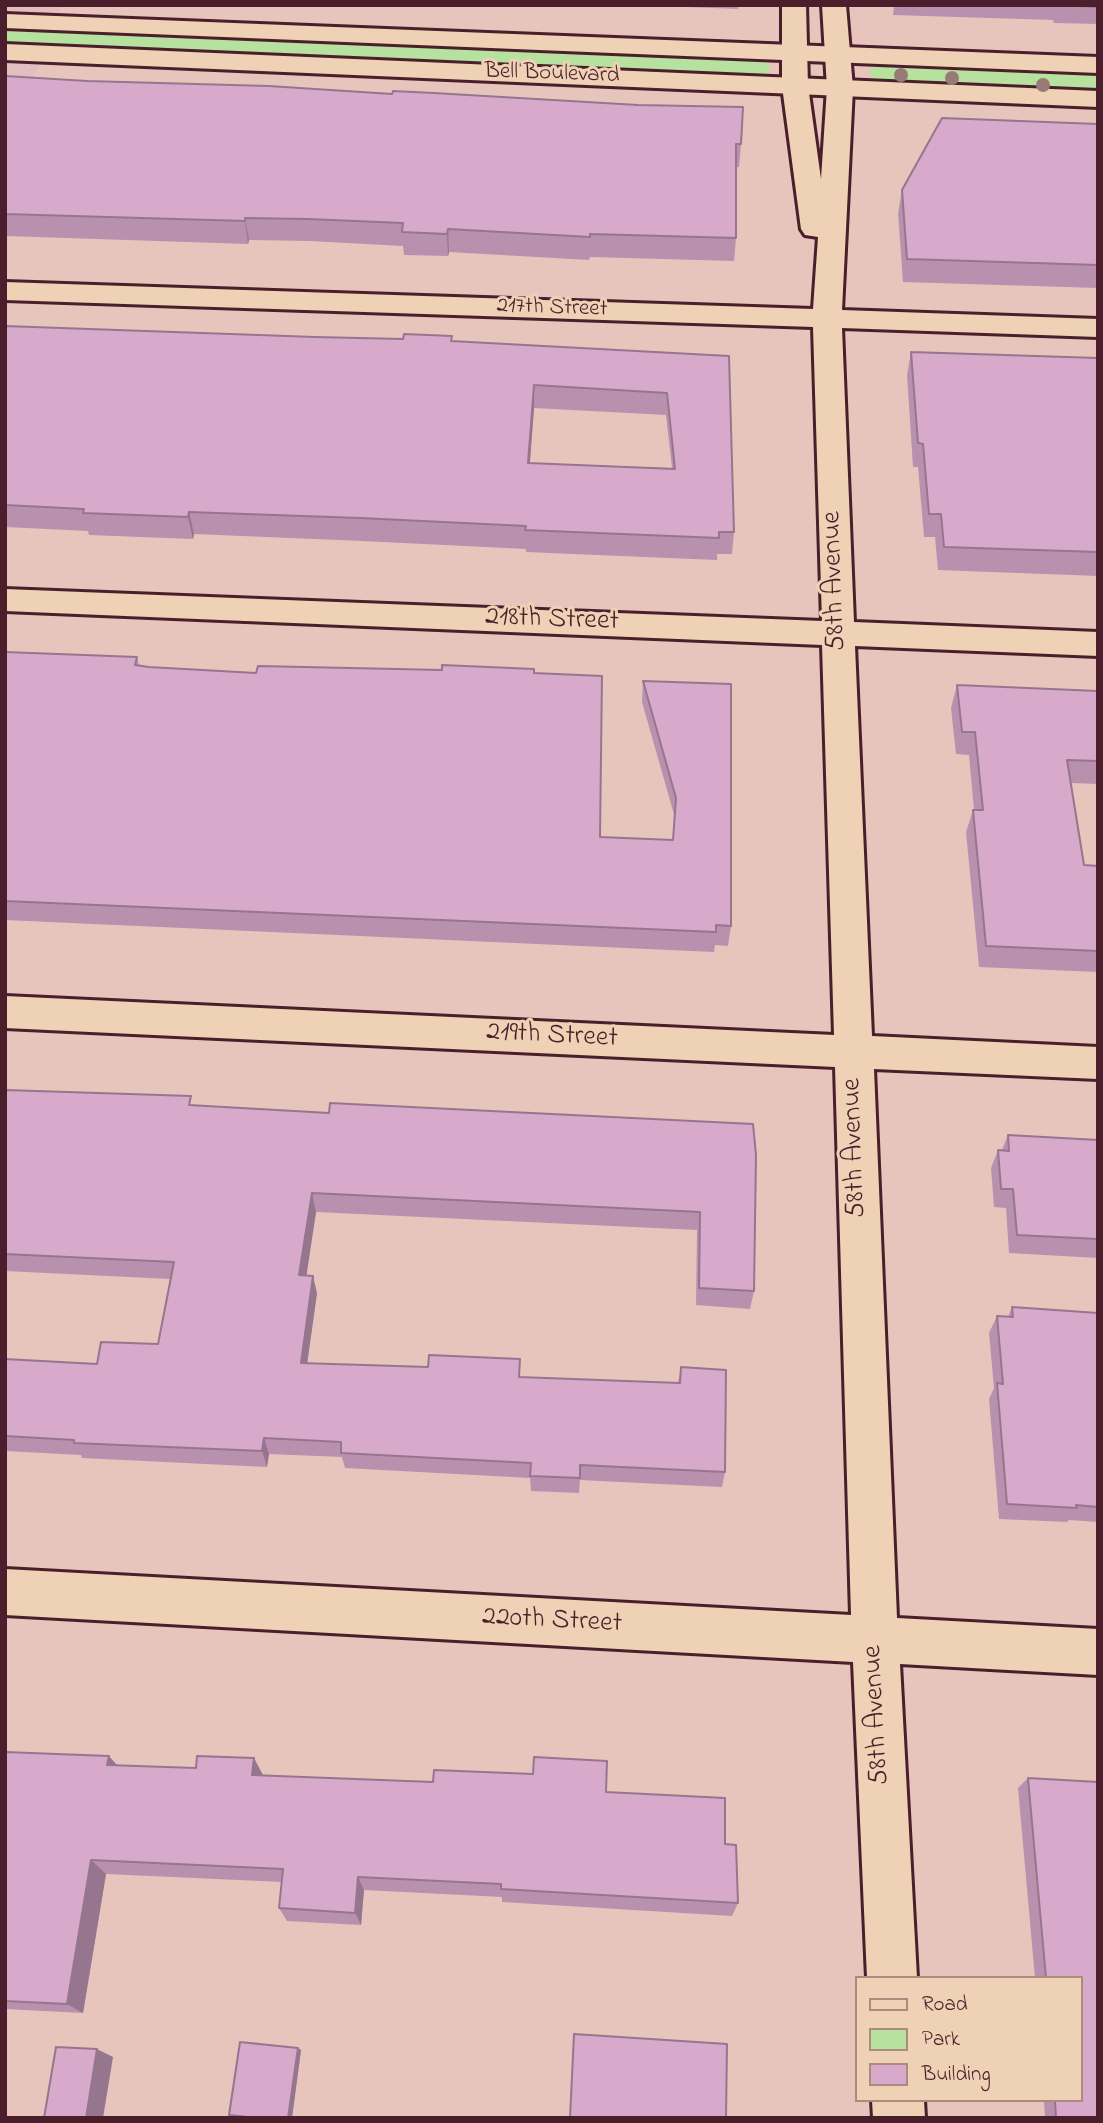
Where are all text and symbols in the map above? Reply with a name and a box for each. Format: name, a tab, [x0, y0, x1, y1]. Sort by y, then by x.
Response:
street label: Bell Boulevard	[484, 59, 620, 91]
street label: 217th Street	[496, 293, 608, 325]
street label: 58th Avenue	[817, 510, 855, 652]
street label: 218th Street	[485, 602, 619, 640]
street label: 219th Street	[485, 1017, 619, 1057]
street label: 58th Avenue	[837, 1077, 875, 1219]
street label: 220th Street	[481, 1602, 623, 1642]
street label: 58th Avenue	[858, 1644, 898, 1786]
legend	[855, 1976, 1082, 2102]
text: Road	[922, 1990, 968, 2020]
text: Park	[922, 2025, 960, 2055]
text: Building	[922, 2060, 991, 2090]

